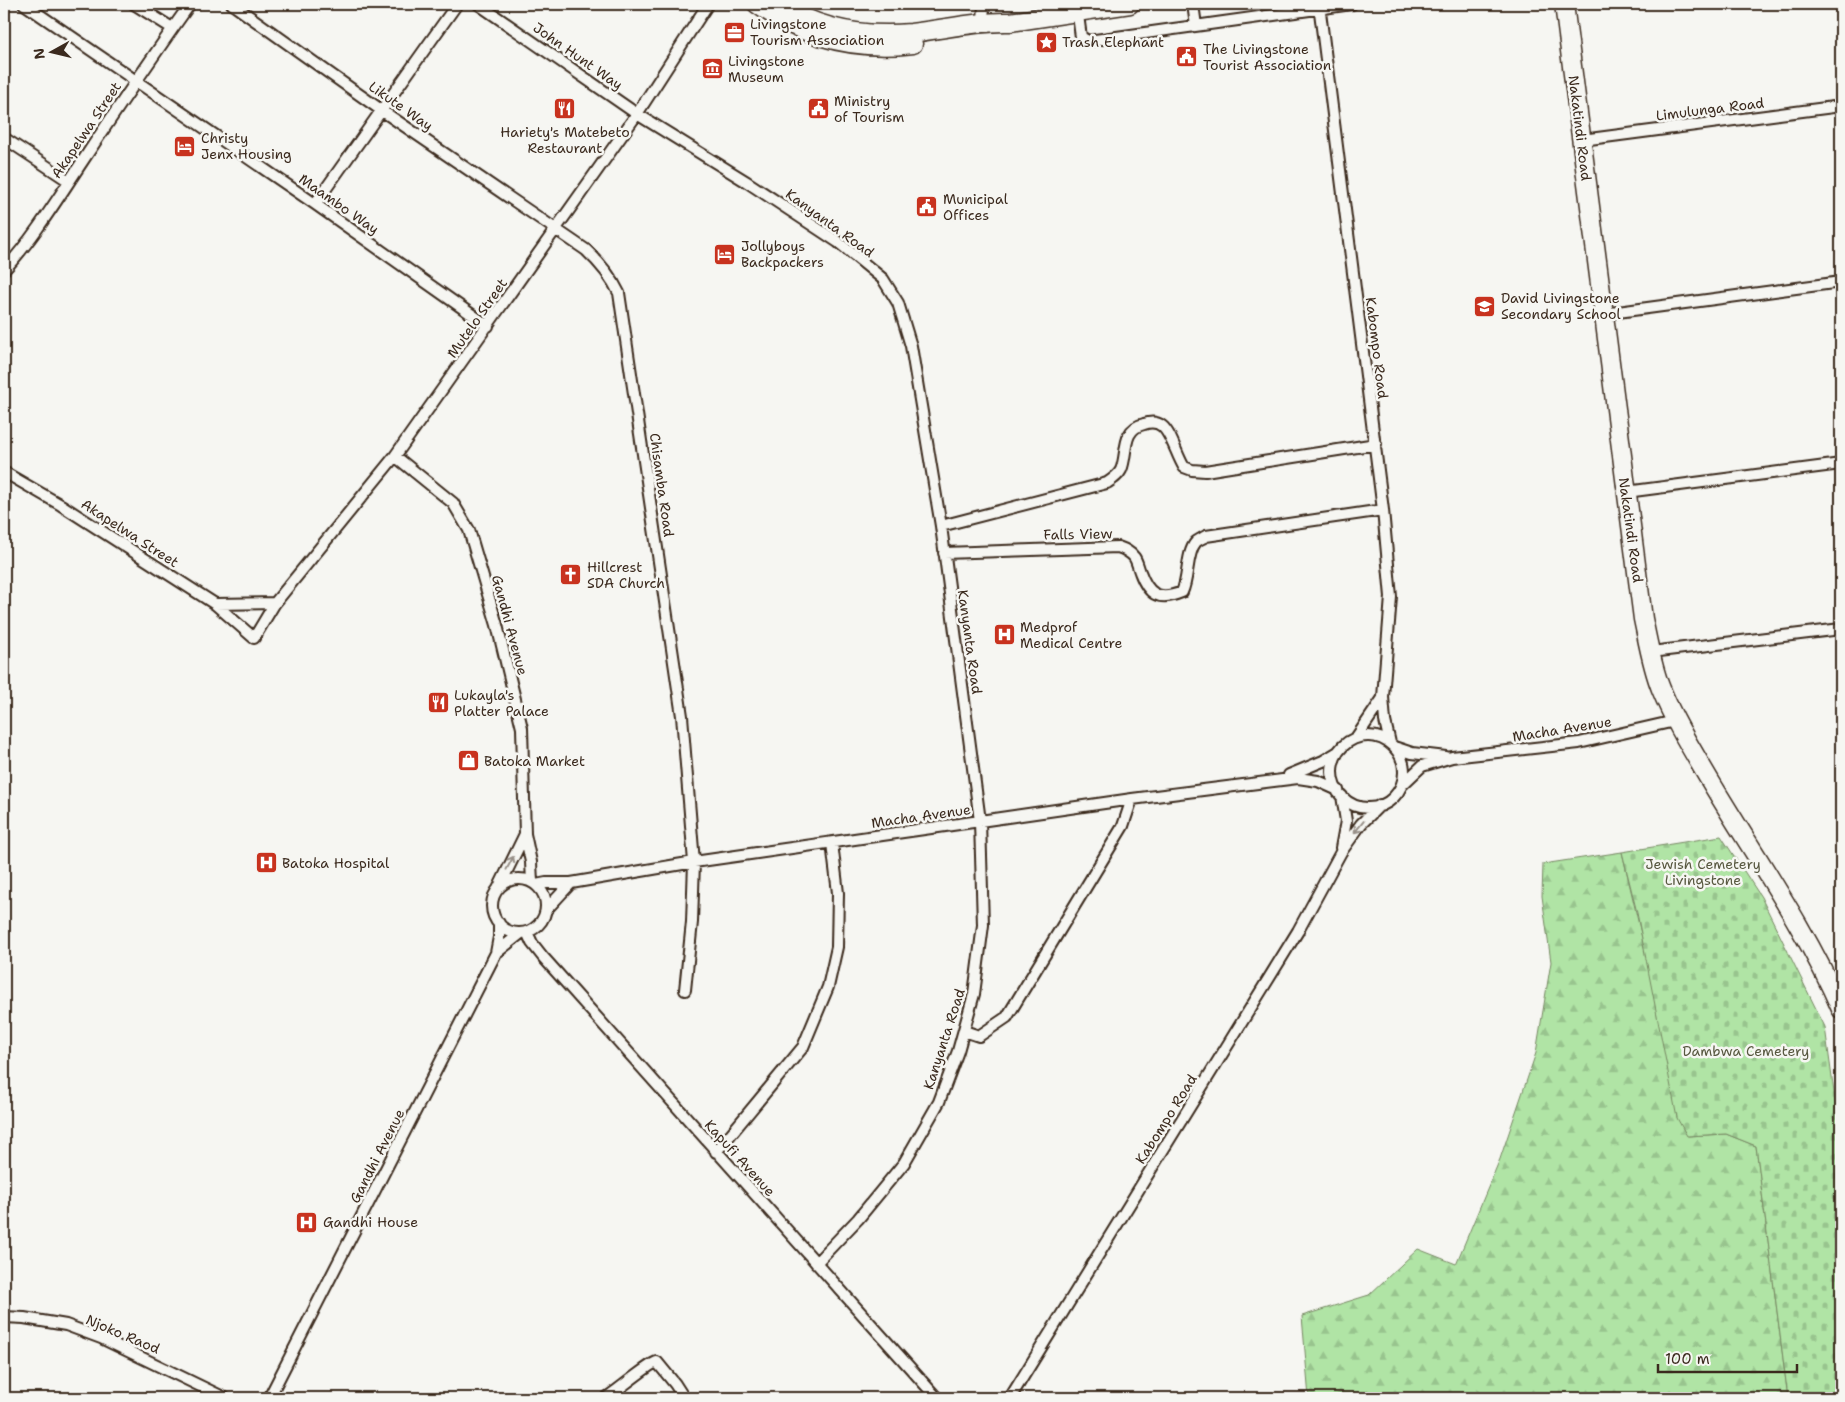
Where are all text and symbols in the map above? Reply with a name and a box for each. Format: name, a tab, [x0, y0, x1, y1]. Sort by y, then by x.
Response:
place label: Livingstone Tourism Association	[750, 15, 885, 49]
street label: John Hunt Way	[530, 18, 626, 94]
office icon: Livingstone Tourism Association	[722, 20, 746, 44]
north arrow	[28, 28, 78, 78]
place icon: Trash Elephant	[1034, 30, 1058, 54]
place label: Trash Elephant	[1062, 33, 1164, 51]
place label: The Livingstone Tourist Association	[1203, 40, 1332, 74]
public building icon: The Livingstone Tourist Association	[1175, 45, 1199, 69]
text: N	[29, 47, 49, 61]
place label: Livingstone Museum	[728, 52, 805, 86]
museum icon: Livingstone Museum	[700, 57, 724, 81]
street label: Nakatindi Road	[1565, 74, 1595, 182]
street label: Likute Way	[365, 77, 437, 135]
street label: Akapelwa Street	[47, 78, 125, 182]
place label: Ministry of Tourism	[834, 92, 904, 126]
street label: Limulunga Road	[1655, 93, 1765, 125]
restaurant icon: Hariety's Matebeto Restaurant	[553, 97, 577, 121]
public building icon: Ministry of Tourism	[806, 97, 830, 121]
place label: Hariety's Matebeto Restaurant	[500, 123, 630, 157]
place label: Christy Jenx Housing	[201, 129, 292, 163]
hotel icon: Christy Jenx Housing	[173, 134, 197, 158]
street label: Maambo Way	[295, 170, 383, 238]
street label: Kanyanta Road	[782, 185, 878, 261]
place label: Municipal Offices	[943, 190, 1009, 224]
public building icon: Municipal Offices	[915, 195, 939, 219]
place label: Jollyboys Backpackers	[741, 237, 824, 271]
hotel icon: Jollyboys Backpackers	[713, 242, 737, 266]
street label: Mutelo Street	[443, 275, 511, 361]
place label: David Livingstone Secondary School	[1501, 289, 1621, 323]
school or university icon: David Livingstone Secondary School	[1473, 294, 1497, 318]
street label: Kabompo Road	[1362, 296, 1392, 400]
street label: Chisamba Road	[646, 432, 678, 538]
street label: Nakatindi Road	[1615, 476, 1647, 584]
street label: Akapelwa Street	[78, 495, 182, 571]
street label: Falls View	[1043, 524, 1113, 544]
place label: Hillcrest SDA Church	[587, 558, 665, 592]
church icon: Hillcrest SDA Church	[559, 563, 583, 587]
street label: Gandhi Avenue	[488, 573, 532, 677]
street label: Kanyanta Road	[954, 589, 986, 696]
place label: Medprof Medical Centre	[1020, 618, 1122, 652]
hospital icon: Medprof Medical Centre	[992, 623, 1016, 647]
place label: Lukayla's Platter Palace	[454, 686, 549, 720]
restaurant icon: Lukayla's Platter Palace	[426, 691, 450, 715]
street label: Macha Avenue	[1511, 712, 1613, 746]
shop icon: Batoka Market	[456, 749, 480, 773]
place label: Batoka Market	[484, 752, 585, 770]
street label: Macha Avenue	[870, 800, 972, 832]
one-way arrow	[1354, 820, 1365, 833]
hospital icon: Batoka Hospital	[254, 851, 278, 875]
place label: Batoka Hospital	[282, 854, 390, 872]
one-way arrow	[505, 855, 515, 870]
park label: Jewish Cemetery Livingstone	[1645, 855, 1761, 889]
street label: Kanyanta Road	[919, 986, 969, 1092]
park label: Dambwa Cemetery	[1683, 1042, 1809, 1060]
street label: Kabompo Road	[1131, 1071, 1201, 1167]
street label: Gandhi Avenue	[346, 1106, 408, 1206]
street label: Kapufi Avenue	[701, 1116, 779, 1200]
hospital icon: Gandhi House	[295, 1210, 319, 1234]
place label: Gandhi House	[323, 1213, 418, 1231]
street label: Njoko Raod	[83, 1310, 163, 1358]
scale bar	[1658, 1342, 1796, 1374]
text: 100 m	[1665, 1349, 1710, 1369]

